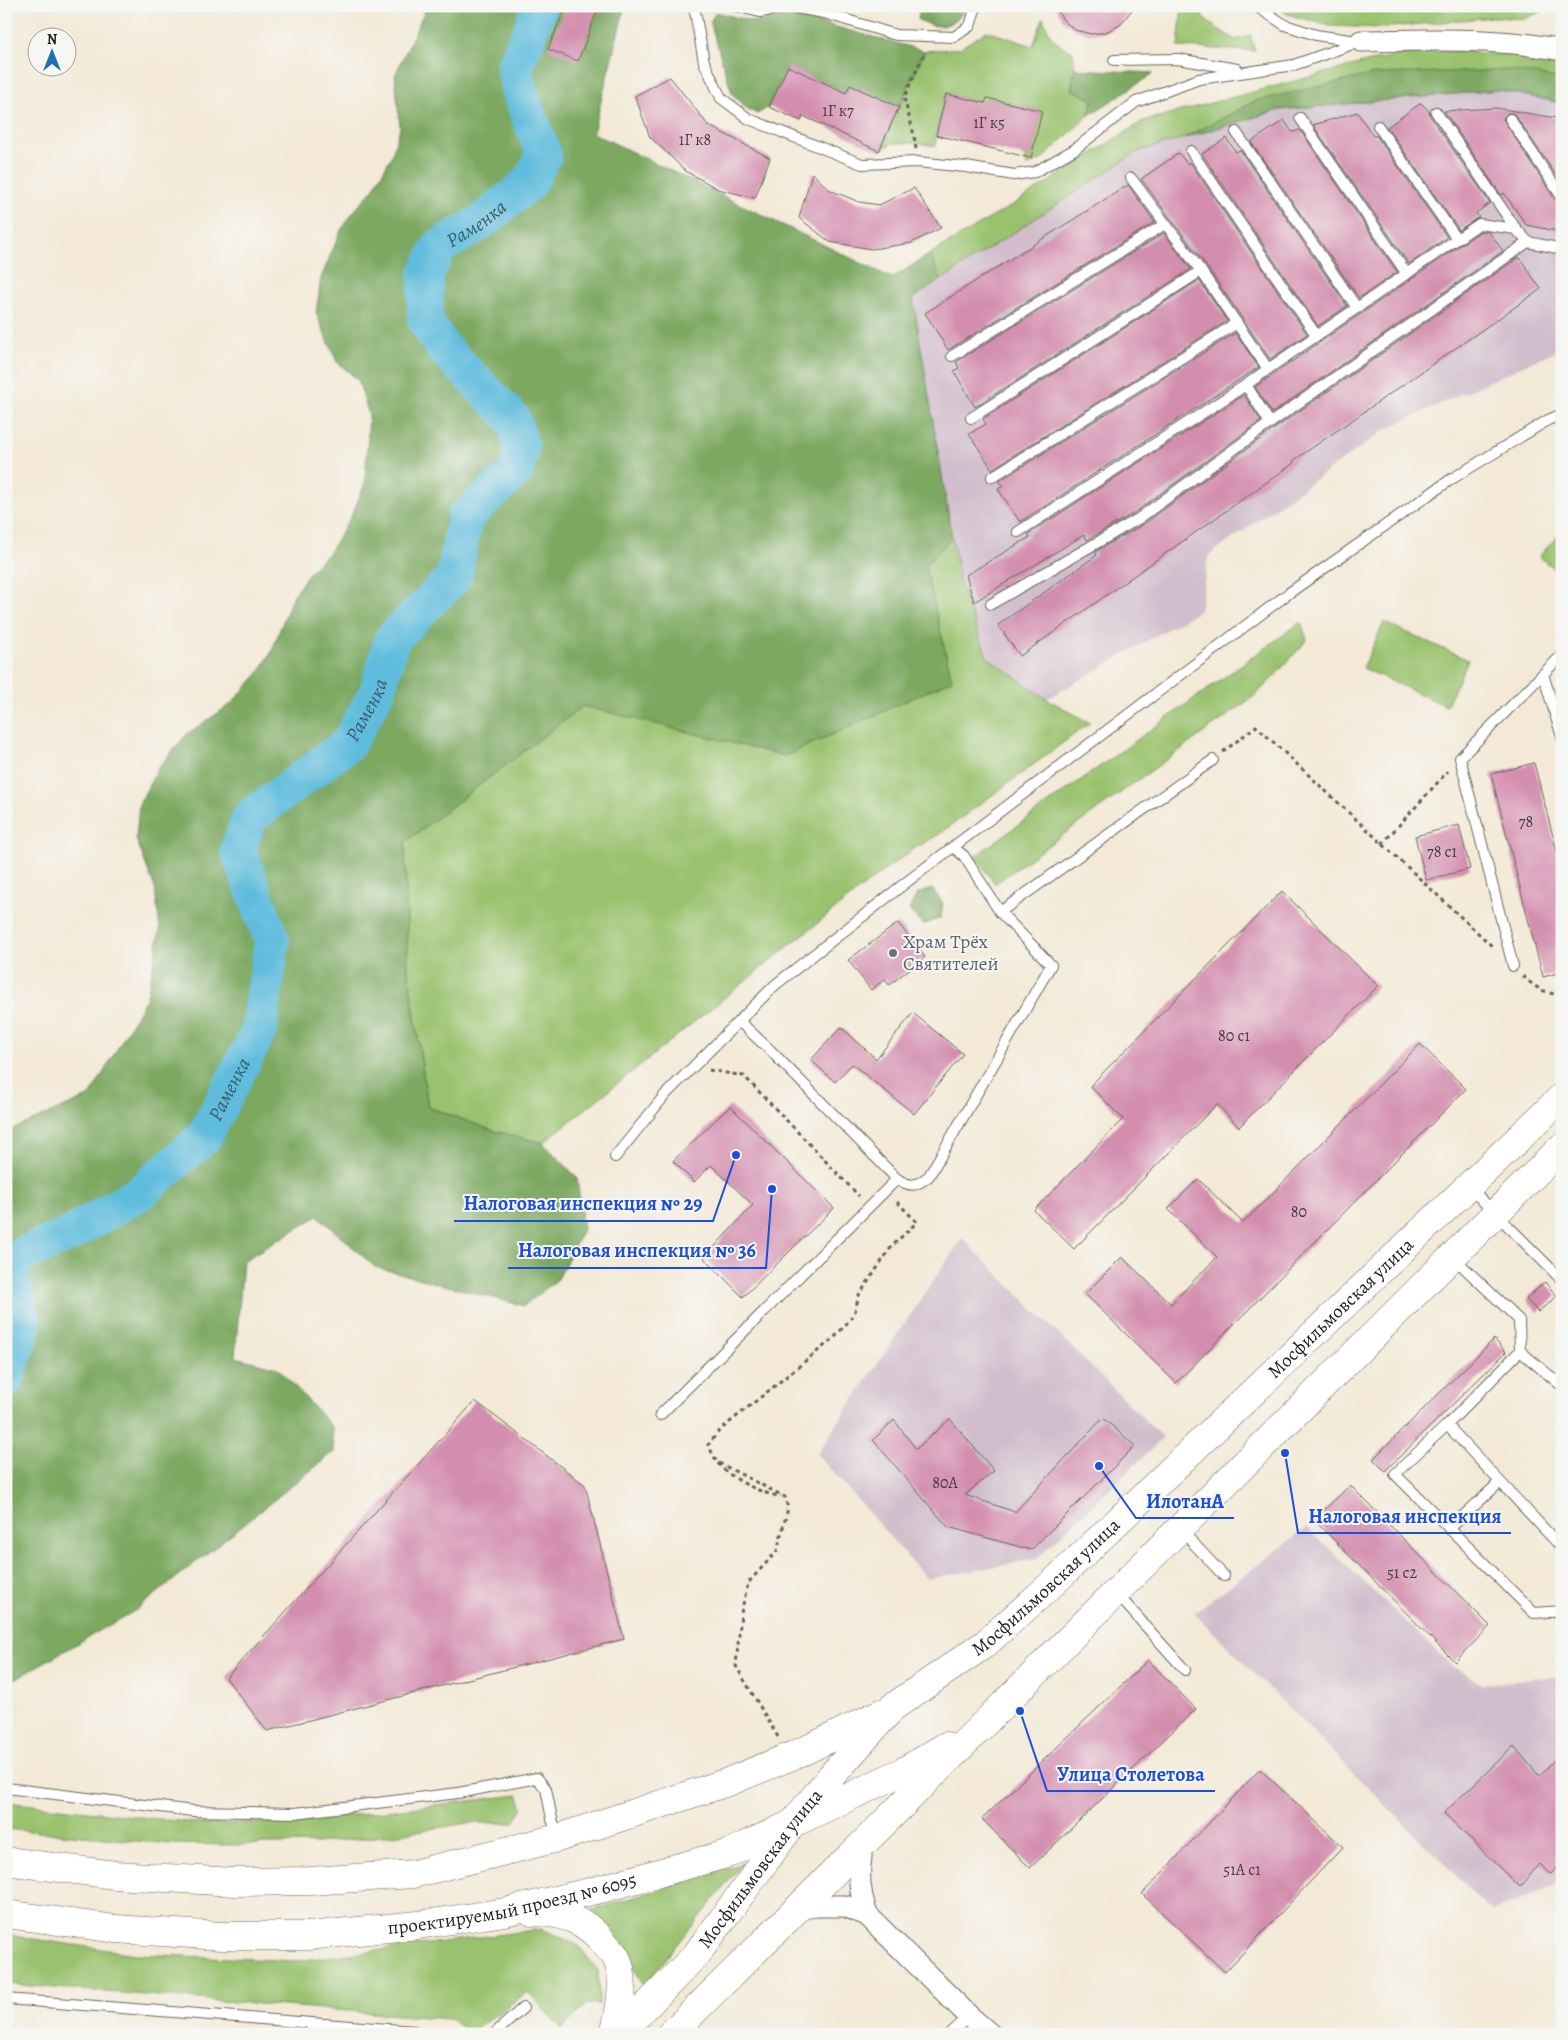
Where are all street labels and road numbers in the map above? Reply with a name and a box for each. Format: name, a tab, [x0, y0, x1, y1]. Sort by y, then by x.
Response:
street label: Мосфильмовская улица	[1262, 1232, 1420, 1384]
street label: Мосфильмовская улица	[967, 1512, 1126, 1662]
street label: Мосфильмовская улица	[692, 1783, 829, 1954]
street label: проектируемый проезд № 6095	[386, 1867, 639, 1941]

